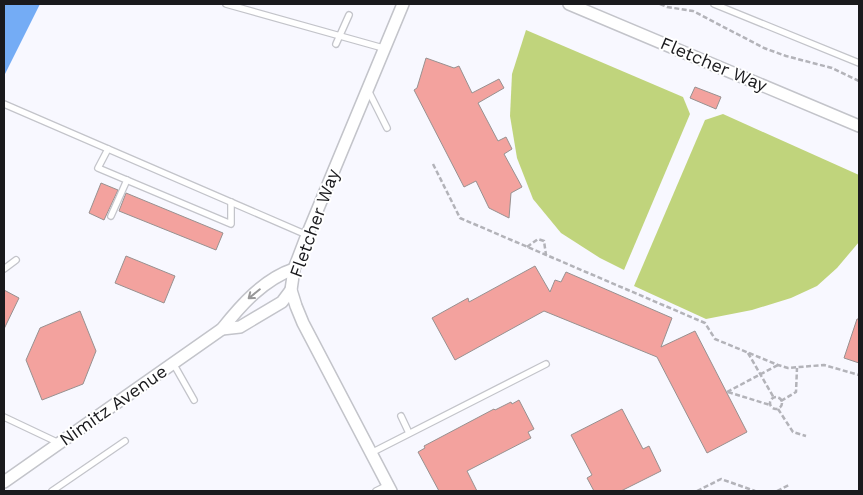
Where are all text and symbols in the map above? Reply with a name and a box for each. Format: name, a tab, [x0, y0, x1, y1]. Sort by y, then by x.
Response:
street label: Fletcher Way	[657, 32, 771, 96]
street label: Fletcher Way	[285, 165, 344, 280]
one-way arrow	[248, 289, 261, 300]
street label: Nimitz Avenue	[55, 360, 171, 450]

